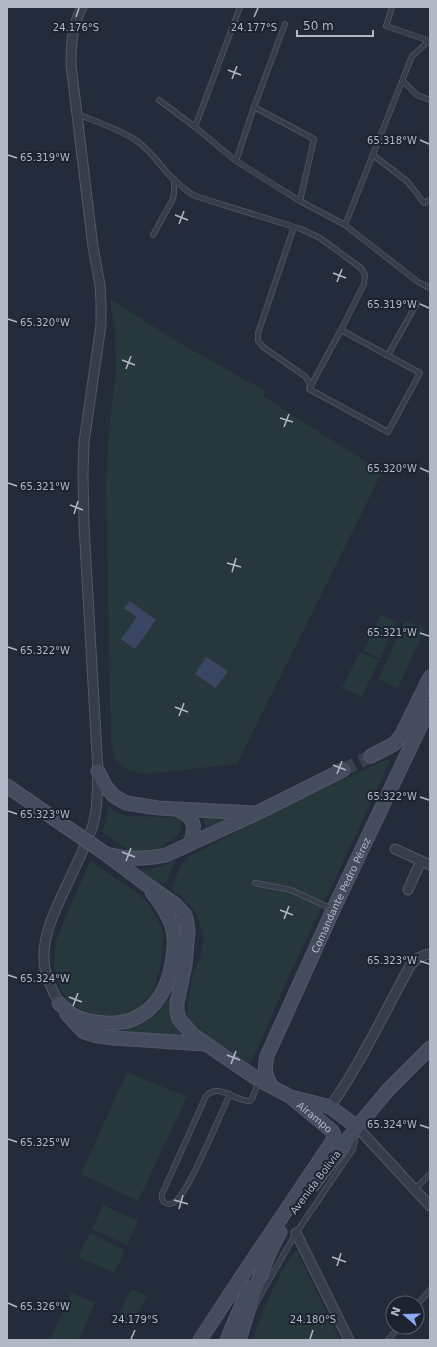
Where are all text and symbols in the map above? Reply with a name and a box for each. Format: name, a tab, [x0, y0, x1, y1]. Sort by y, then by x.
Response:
scale bar	[297, 12, 373, 38]
text: 50 m	[303, 19, 334, 33]
text: 24.176°S	[53, 22, 99, 33]
text: 24.177°S	[231, 22, 277, 33]
text: 65.318°W	[367, 135, 417, 146]
text: 65.319°W	[20, 152, 70, 163]
text: 65.319°W	[367, 299, 417, 310]
text: 65.320°W	[20, 317, 70, 328]
text: 65.320°W	[367, 463, 417, 474]
text: 65.321°W	[20, 481, 70, 492]
text: 65.321°W	[367, 627, 417, 638]
text: 65.322°W	[20, 645, 70, 656]
text: 65.322°W	[367, 791, 417, 802]
text: 65.323°W	[20, 809, 70, 820]
street label: Comandante Pedro Pérez	[309, 836, 373, 955]
text: 65.323°W	[367, 955, 417, 966]
text: 65.324°W	[20, 973, 70, 984]
street label: Airampo	[295, 1100, 334, 1135]
text: 65.324°W	[367, 1119, 417, 1130]
text: 65.325°W	[20, 1137, 70, 1148]
street label: Avenida Bolivia	[288, 1148, 343, 1216]
north arrow	[385, 1295, 425, 1335]
text: 65.326°W	[20, 1301, 70, 1312]
text: N	[388, 1305, 404, 1318]
text: 24.179°S	[112, 1314, 158, 1325]
text: 24.180°S	[290, 1314, 336, 1325]

